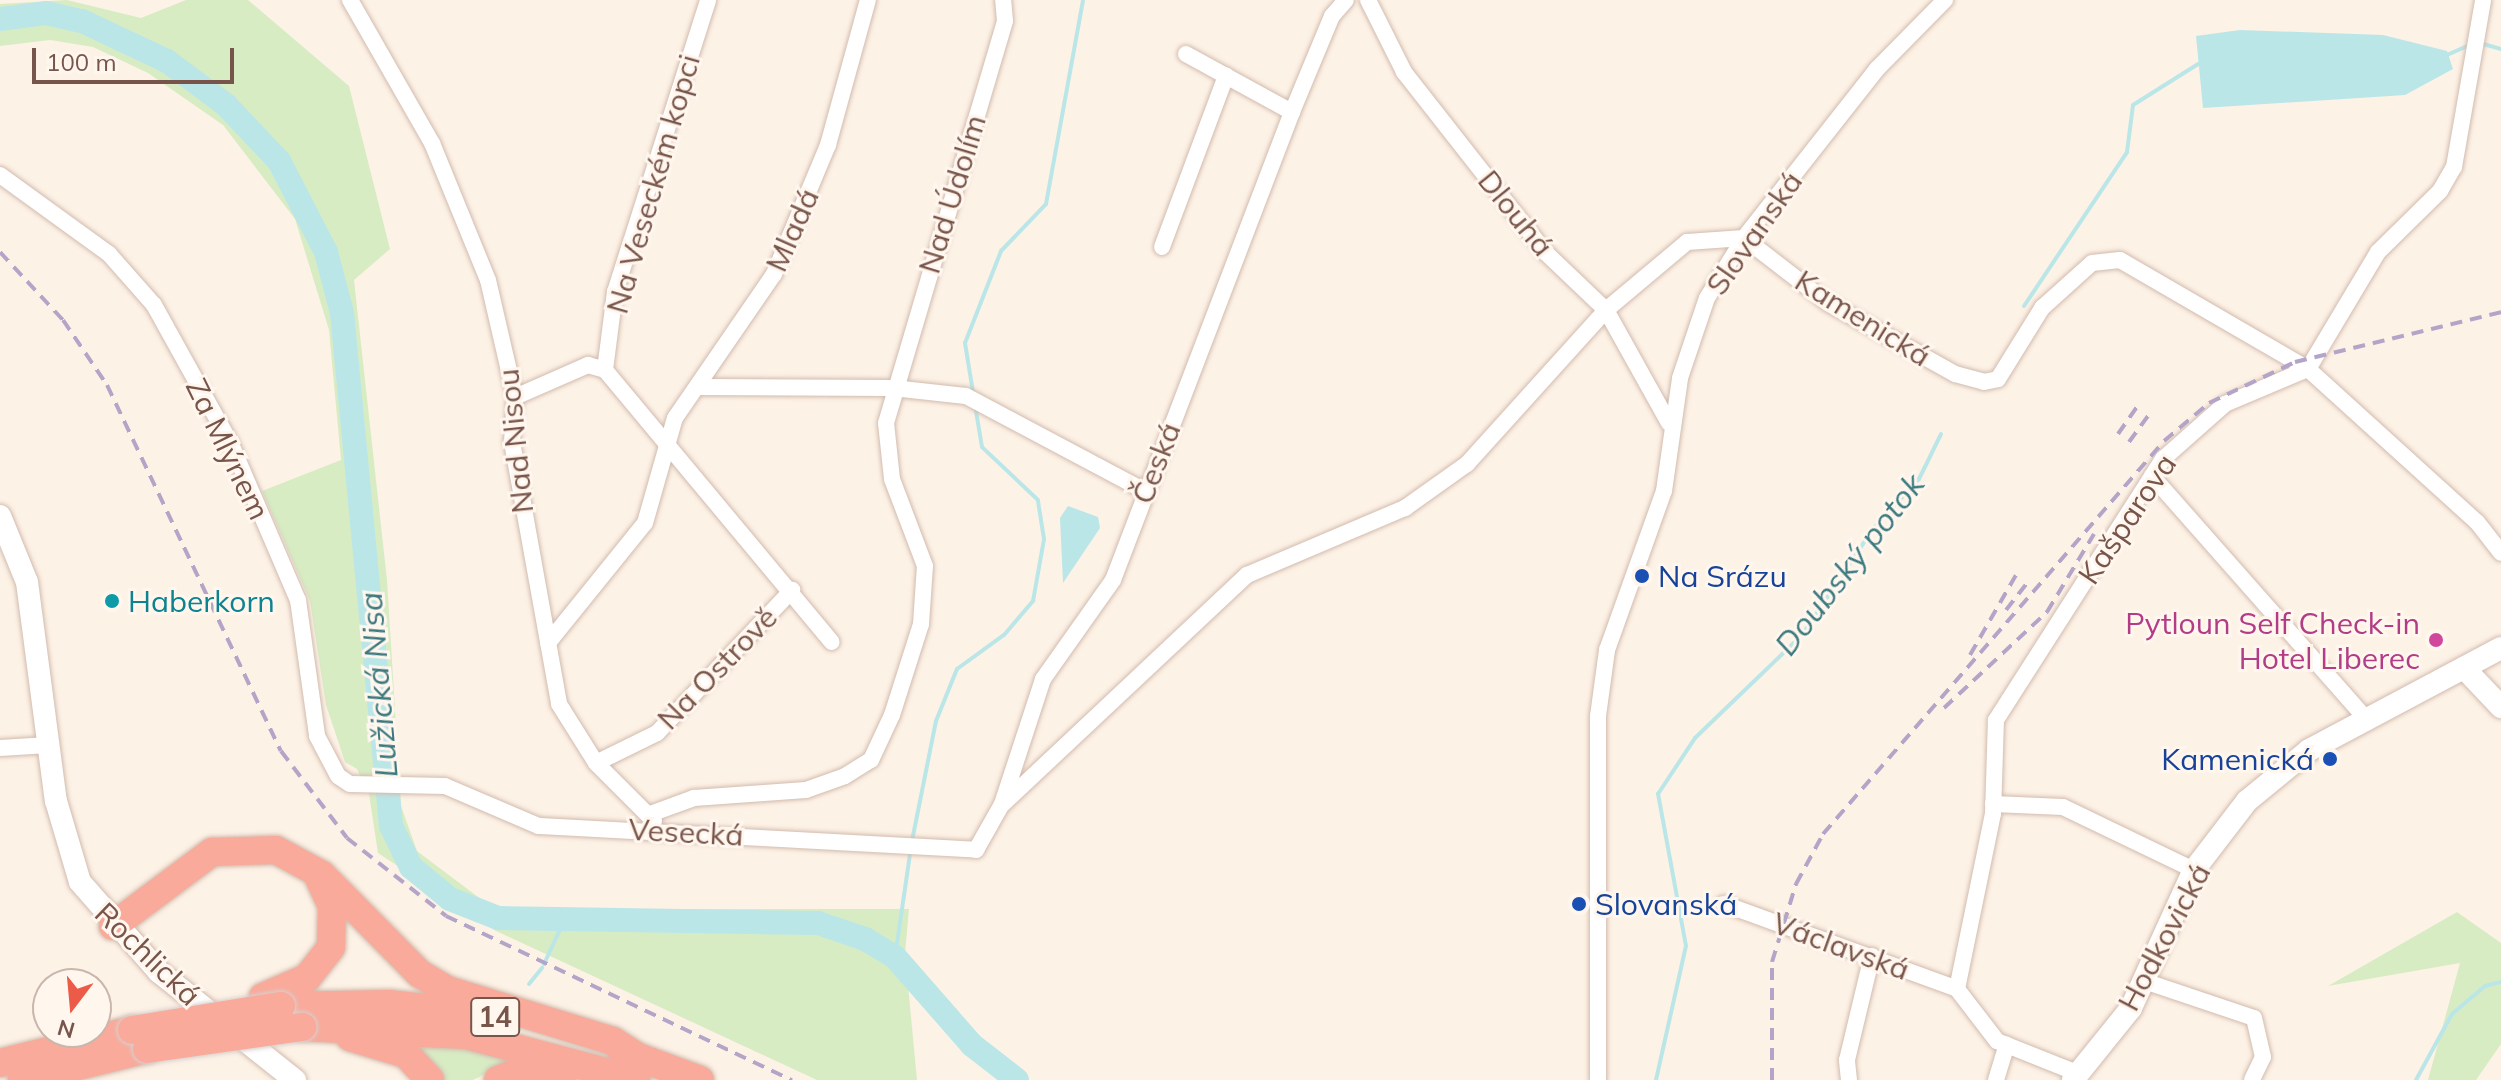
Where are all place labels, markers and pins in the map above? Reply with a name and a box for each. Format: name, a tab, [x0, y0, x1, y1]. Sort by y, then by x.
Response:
place label: Na Srázu	[1658, 558, 1787, 594]
marker: Na Srázu	[1633, 567, 1651, 585]
place label: Haberkorn	[128, 583, 275, 619]
marker: Haberkorn	[103, 592, 121, 610]
place label: Pytloun Self Check-in Hotel Liberec	[2125, 605, 2420, 676]
marker: Pytloun Self Check-in Hotel Liberec	[2427, 631, 2445, 649]
place label: Kamenická	[2161, 741, 2314, 777]
marker: Kamenická	[2321, 750, 2339, 768]
place label: Slovanská	[1595, 886, 1737, 922]
marker: Slovanská	[1570, 895, 1588, 913]

